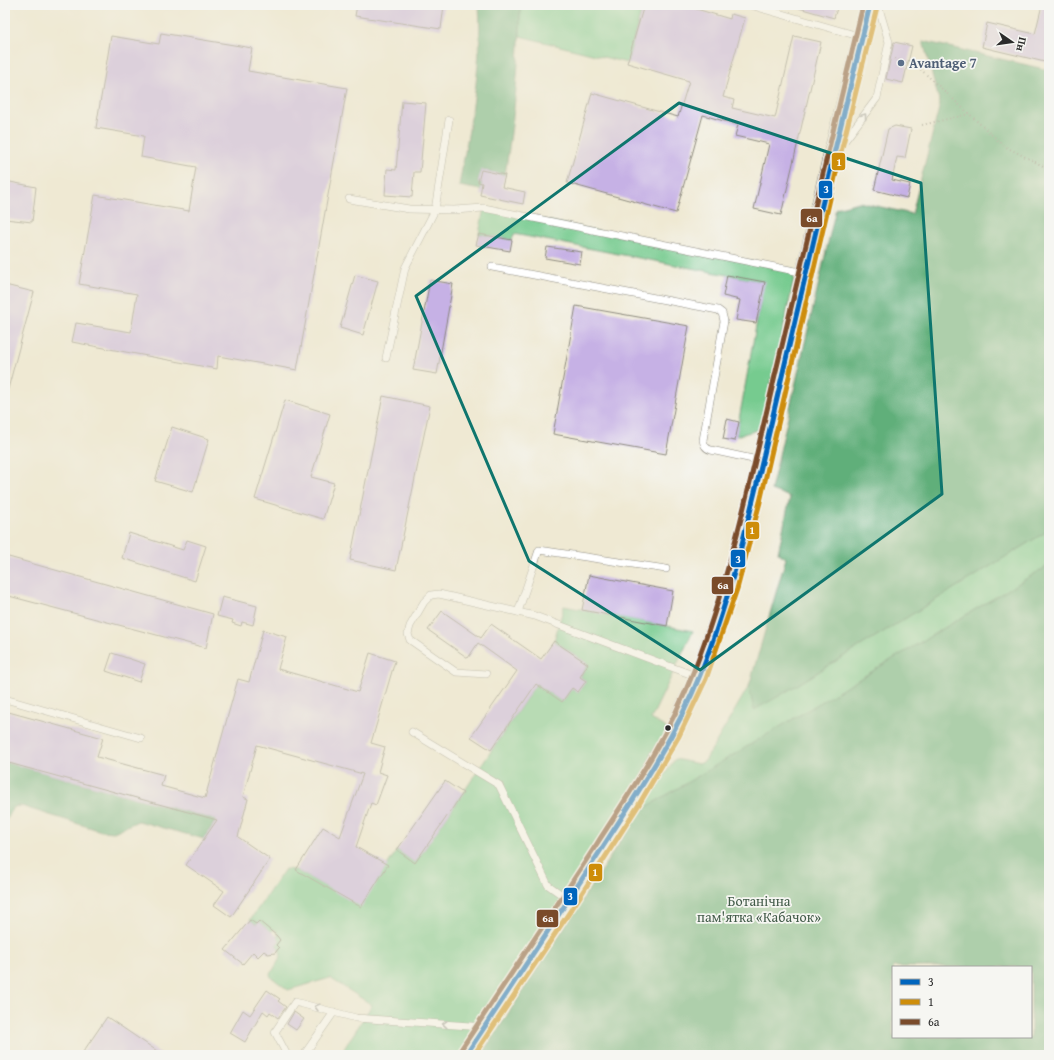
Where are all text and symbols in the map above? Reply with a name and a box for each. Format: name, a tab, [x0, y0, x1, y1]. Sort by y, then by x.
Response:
north arrow	[992, 22, 1032, 62]
text: Пн	[1012, 36, 1031, 53]
place label: Avantage 7	[909, 53, 977, 73]
marker: Avantage 7	[896, 58, 906, 68]
one-way arrow	[859, 113, 866, 120]
line badge: 1	[831, 152, 846, 171]
text: 1	[836, 154, 842, 170]
line badge: 3	[818, 180, 833, 199]
text: 3	[823, 181, 829, 197]
line badge: 6а	[800, 208, 823, 228]
text: 6а	[806, 210, 818, 226]
line badge: 1	[745, 521, 760, 540]
text: 1	[749, 522, 755, 538]
line badge: 3	[730, 549, 746, 568]
text: 3	[735, 551, 741, 567]
line badge: 6а	[711, 576, 734, 595]
text: 6а	[717, 577, 729, 593]
unlabelled marker	[663, 723, 673, 733]
line badge: 1	[588, 863, 603, 882]
text: 1	[592, 864, 598, 880]
line badge: 3	[563, 887, 578, 906]
text: 3	[567, 888, 573, 904]
park label: Ботанічна пам'ятка «Кабачок»	[697, 891, 821, 927]
line badge: 6а	[536, 909, 559, 928]
text: 6а	[542, 910, 554, 926]
legend	[892, 966, 1032, 1038]
text: 3	[928, 973, 934, 990]
text: 1	[928, 993, 934, 1010]
one-way arrow	[314, 1004, 320, 1012]
text: 6а	[928, 1013, 940, 1030]
one-way arrow	[442, 1020, 448, 1029]

